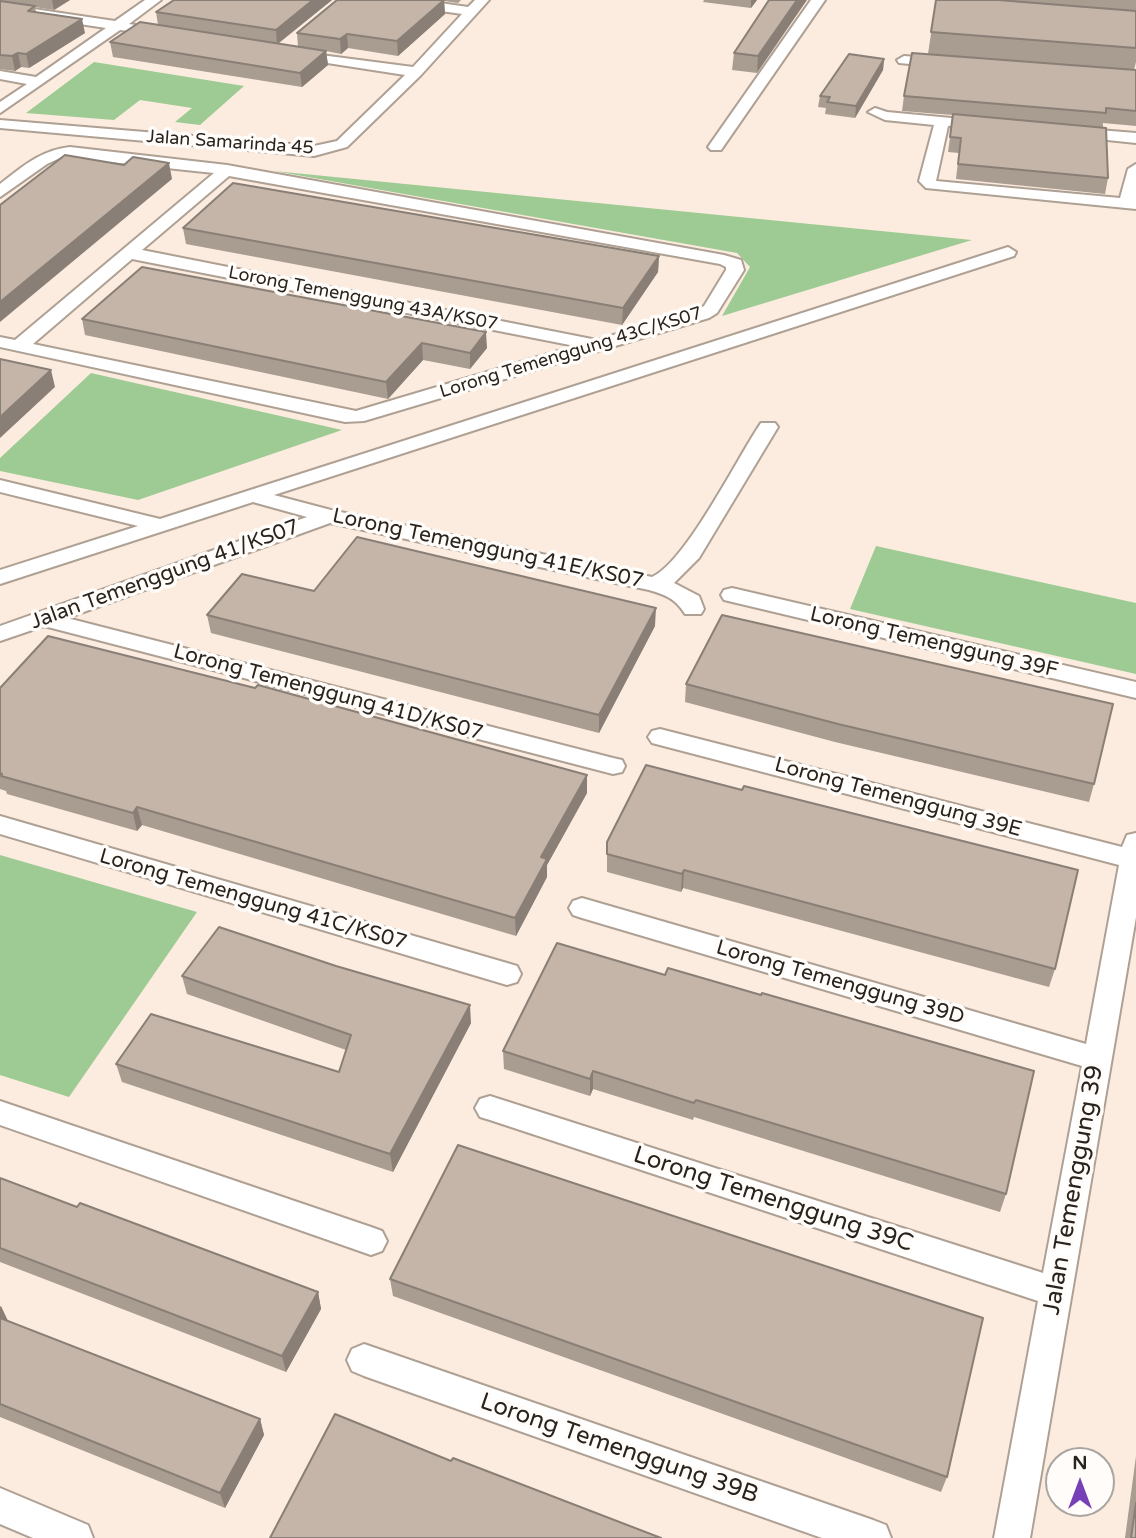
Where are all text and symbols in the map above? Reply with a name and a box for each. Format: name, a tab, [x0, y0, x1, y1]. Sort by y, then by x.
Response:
street label: Jalan Samarinda 45	[146, 126, 314, 160]
street label: Lorong Temenggung 43A/KS07	[226, 262, 500, 336]
street label: Lorong Temenggung 43C/KS07	[437, 303, 705, 403]
street label: Lorong Temenggung 41E/KS07	[330, 504, 646, 594]
street label: Jalan Temenggung 41/KS07	[27, 515, 303, 635]
street label: Lorong Temenggung 39F	[807, 602, 1061, 684]
street label: Lorong Temenggung 41D/KS07	[170, 639, 486, 747]
street label: Lorong Temenggung 39E	[772, 753, 1024, 843]
street label: Lorong Temenggung 41C/KS07	[96, 844, 410, 956]
street label: Lorong Temenggung 39D	[713, 935, 967, 1031]
street label: Jalan Temenggung 39	[1038, 1063, 1110, 1317]
street label: Lorong Temenggung 39C	[629, 1141, 917, 1259]
street label: Lorong Temenggung 39B	[476, 1388, 762, 1510]
north arrow	[1045, 1447, 1115, 1517]
text: N	[1072, 1452, 1088, 1474]

